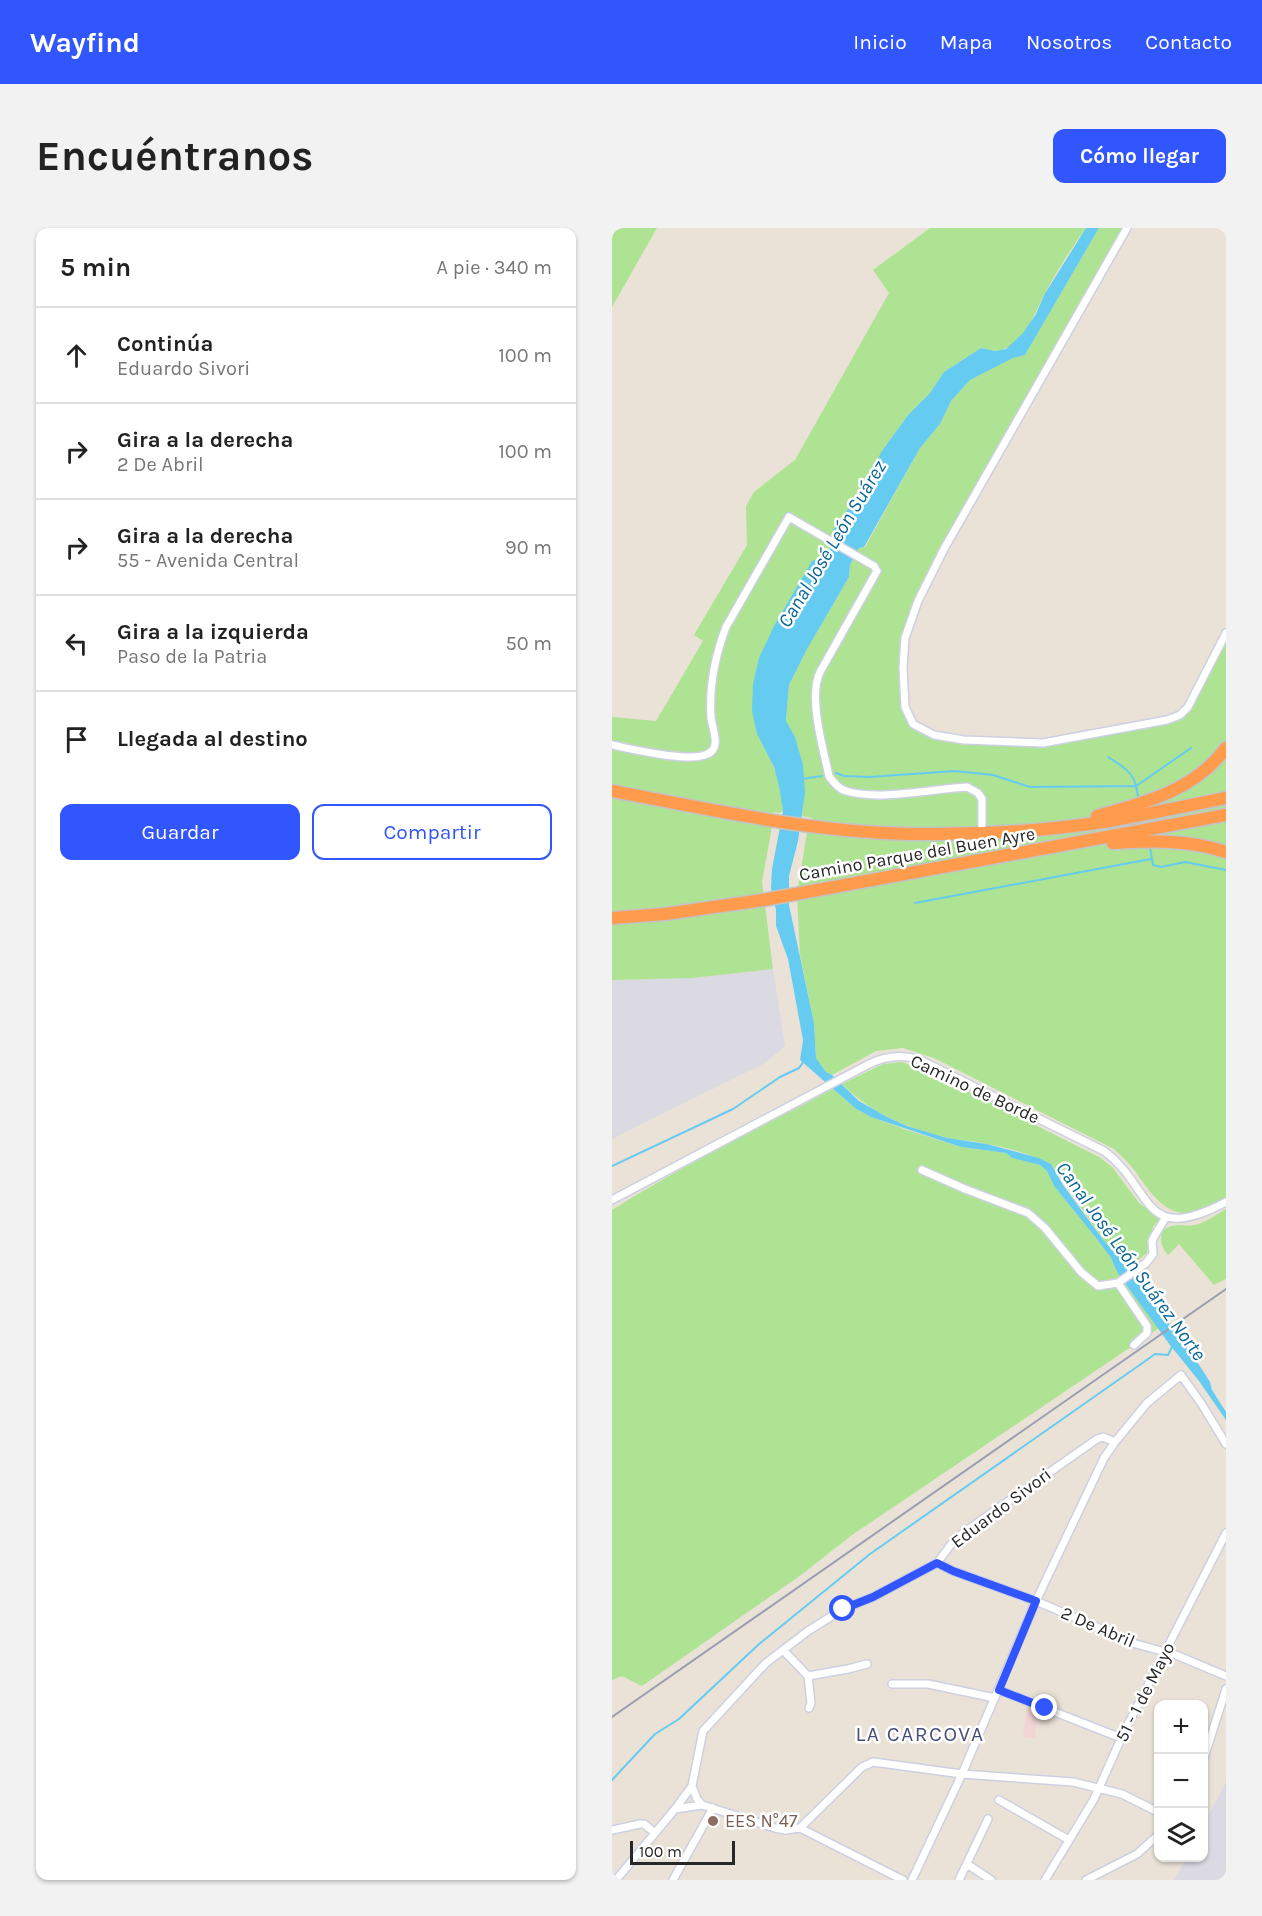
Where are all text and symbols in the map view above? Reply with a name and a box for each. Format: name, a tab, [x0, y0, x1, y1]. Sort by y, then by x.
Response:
text: Wayfind	[30, 26, 140, 59]
text: Inicio	[853, 30, 907, 54]
text: Mapa	[940, 30, 993, 54]
text: Nosotros	[1026, 30, 1112, 54]
text: Contacto	[1145, 30, 1232, 54]
button: Cómo llegar	[1053, 129, 1226, 183]
text: Encuéntranos	[36, 131, 314, 181]
text: 5 min	[60, 252, 131, 283]
text: A pie · 340 m	[436, 256, 552, 279]
text: Continúa	[117, 331, 213, 357]
icon: ahead	[60, 339, 93, 372]
text: 100 m	[498, 344, 552, 367]
text: Eduardo Sivori	[117, 357, 250, 380]
text: Gira a la derecha	[117, 427, 293, 453]
icon: right	[60, 435, 93, 468]
text: 100 m	[498, 440, 552, 463]
text: 2 De Abril	[117, 453, 204, 476]
water label: Canal José León Suárez	[773, 456, 891, 632]
text: Gira a la derecha	[117, 523, 293, 549]
icon: right	[60, 531, 93, 564]
text: 90 m	[505, 536, 552, 559]
text: 55 - Avenida Central	[117, 549, 299, 572]
text: Gira a la izquierda	[117, 619, 309, 645]
icon: left	[60, 627, 93, 660]
text: 50 m	[505, 632, 552, 655]
text: Paso de la Patria	[117, 645, 267, 668]
icon: arrive	[60, 723, 93, 756]
text: Llegada al destino	[117, 726, 308, 752]
button: Guardar	[60, 804, 300, 860]
button: Compartir	[312, 804, 552, 860]
street label: Camino Parque del Buen Ayre	[797, 822, 1037, 886]
street label: Camino de Borde	[907, 1050, 1043, 1128]
water label: Canal José León Suárez Norte	[1051, 1157, 1211, 1365]
street label: Eduardo Sivori	[947, 1463, 1055, 1553]
route start	[829, 1595, 855, 1621]
street label: 2 De Abril	[1058, 1602, 1138, 1652]
street label: 51 - 1 de Mayo	[1111, 1639, 1179, 1745]
route end	[1031, 1694, 1057, 1720]
map controls	[1154, 1700, 1208, 1862]
button: +	[1154, 1700, 1208, 1754]
district label: LA CARCOVA	[855, 1722, 985, 1746]
button: −	[1154, 1754, 1208, 1808]
button: layers	[1154, 1808, 1208, 1862]
place label: EES N°47	[725, 1810, 798, 1832]
marker: EES N°47	[706, 1814, 720, 1828]
scale bar	[630, 1838, 735, 1866]
text: 100 m	[639, 1842, 682, 1861]

